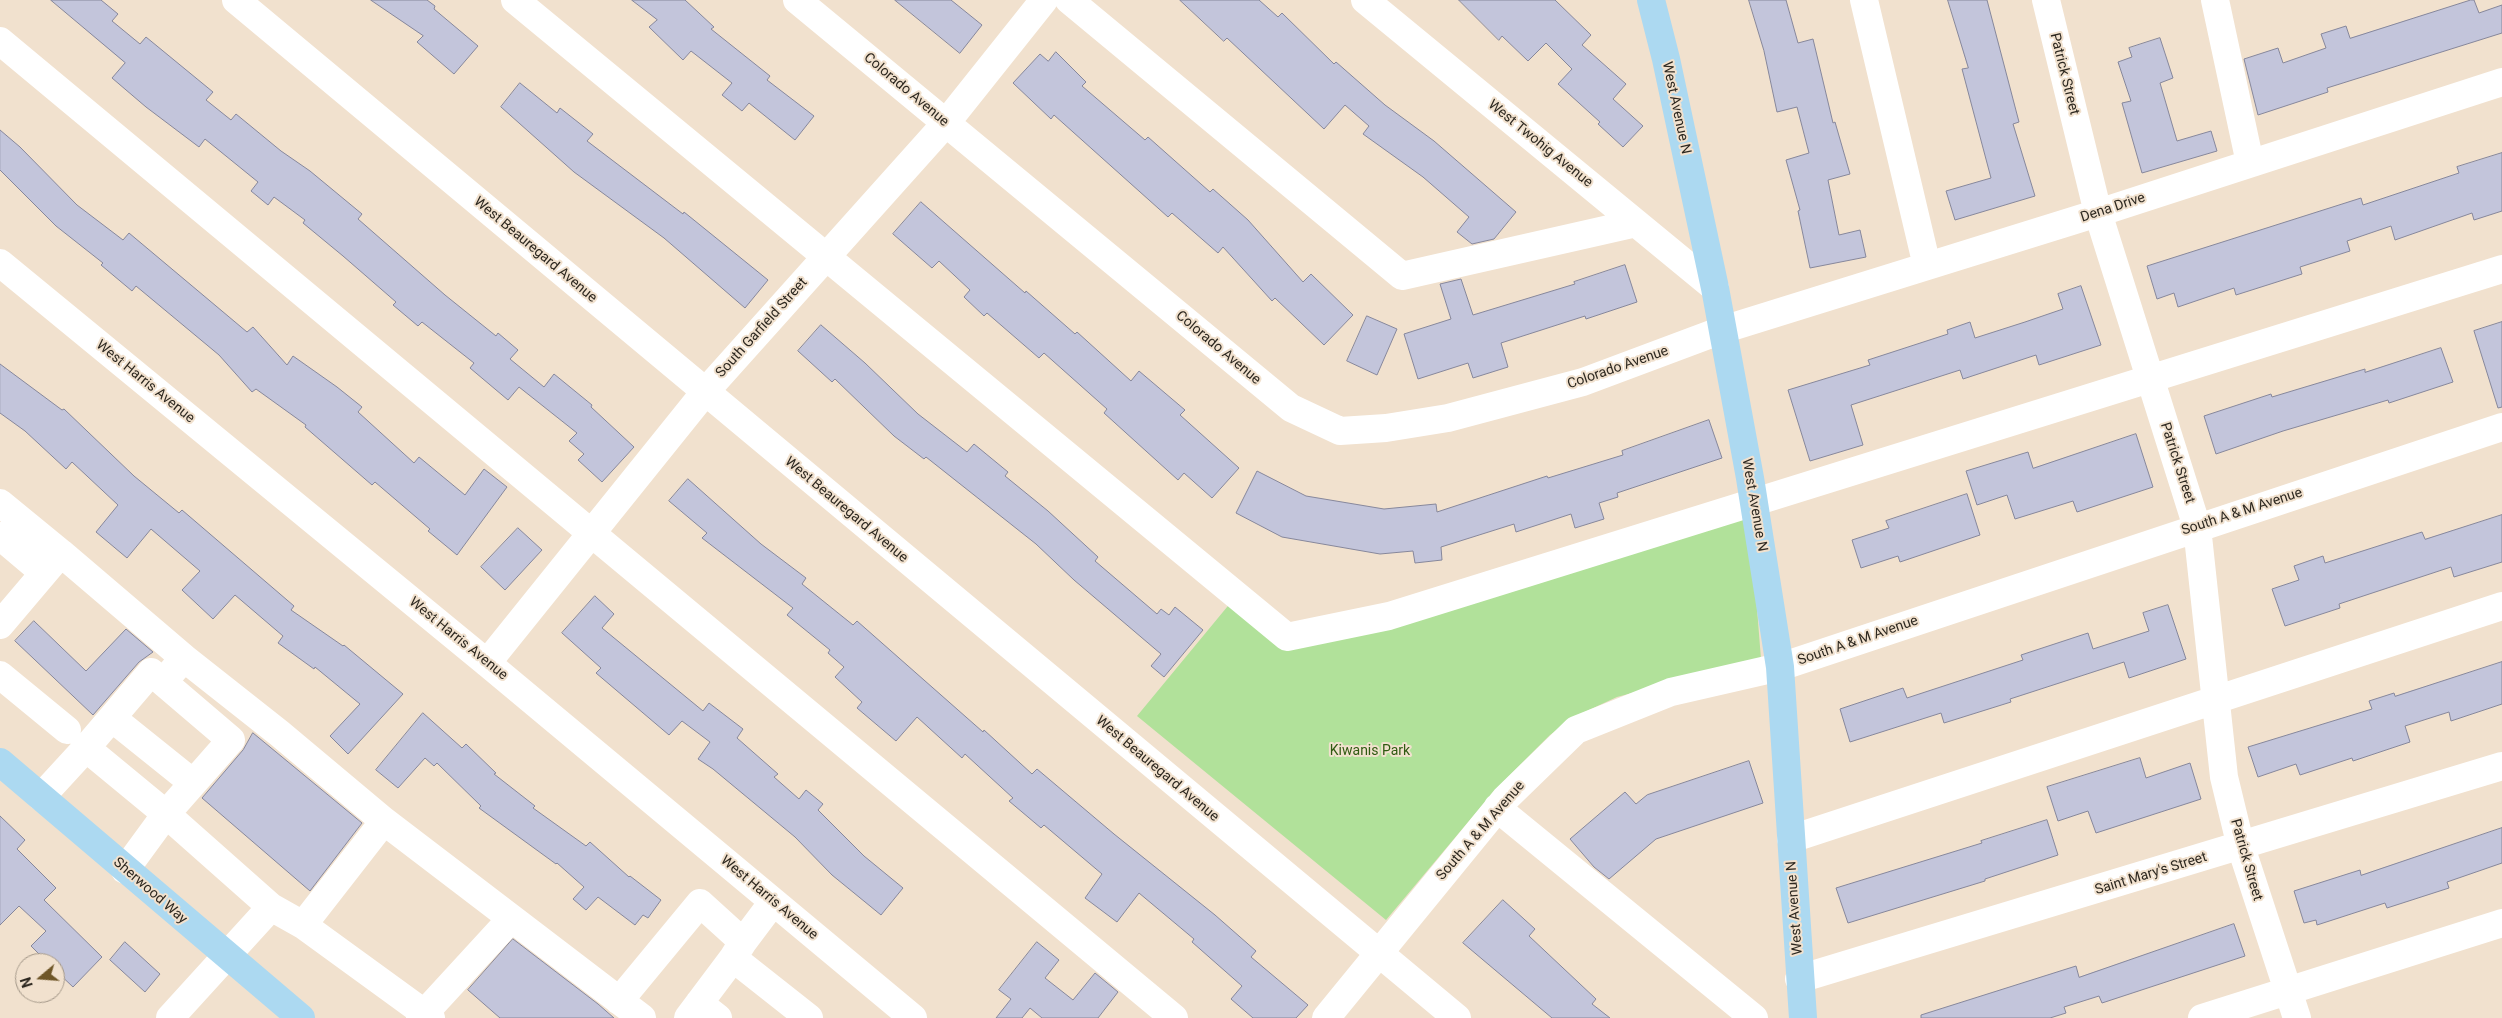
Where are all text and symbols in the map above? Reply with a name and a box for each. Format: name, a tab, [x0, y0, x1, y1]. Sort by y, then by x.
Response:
street label: Patrick Street	[2046, 31, 2082, 117]
street label: Colorado Avenue	[860, 50, 952, 130]
street label: West Avenue N	[1658, 60, 1694, 156]
street label: West Twohig Avenue	[1484, 97, 1596, 191]
street label: Dena Drive	[2079, 190, 2147, 226]
street label: West Beauregard Avenue	[470, 194, 600, 306]
street label: South Garfield Street	[713, 275, 811, 381]
street label: Colorado Avenue	[1172, 308, 1264, 388]
street label: West Harris Avenue	[92, 337, 198, 427]
street label: Colorado Avenue	[1565, 343, 1671, 393]
street label: Patrick Street	[2156, 420, 2198, 506]
street label: West Beauregard Avenue	[781, 454, 911, 566]
street label: West Avenue N	[1738, 457, 1770, 553]
street label: South A & M Avenue	[2179, 485, 2305, 539]
street label: West Harris Avenue	[405, 594, 511, 684]
street label: South A & M Avenue	[1796, 613, 1920, 669]
street label: West Beauregard Avenue	[1092, 713, 1222, 825]
park label: Kiwanis Park	[1330, 743, 1410, 759]
street label: South A & M Avenue	[1433, 778, 1529, 884]
street label: Patrick Street	[2226, 817, 2266, 903]
street label: Saint Mary's Street	[2093, 849, 2209, 899]
street label: West Harris Avenue	[717, 852, 821, 944]
street label: Sherwood Way	[110, 854, 190, 928]
street label: West Avenue N	[1783, 860, 1807, 956]
north arrow	[15, 953, 65, 1003]
text: N	[18, 975, 36, 990]

